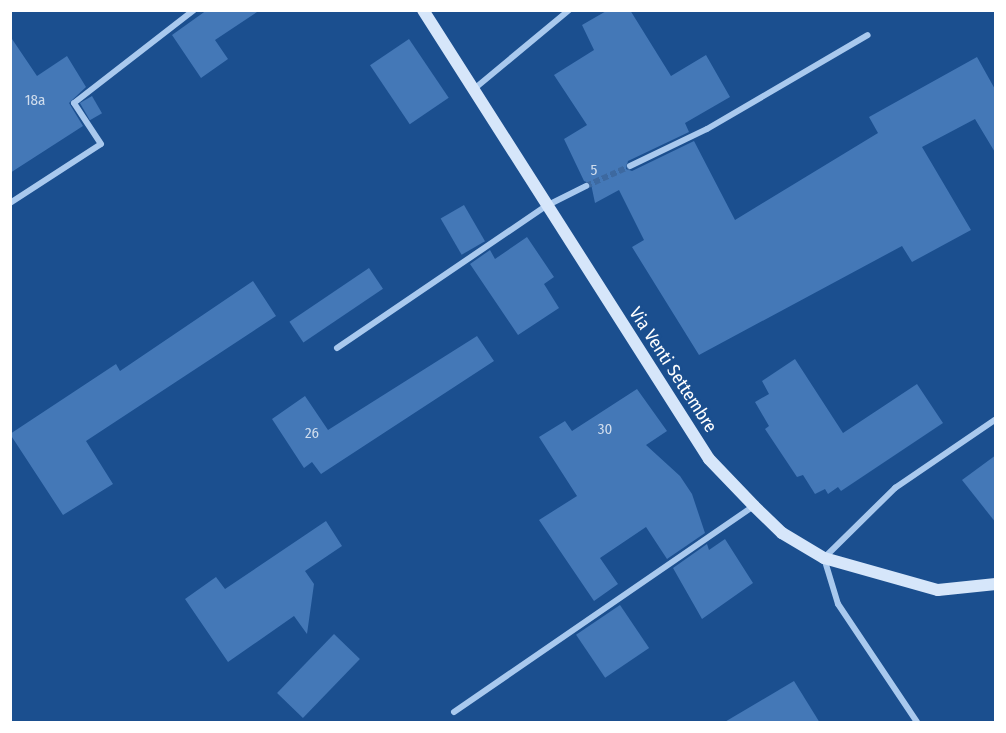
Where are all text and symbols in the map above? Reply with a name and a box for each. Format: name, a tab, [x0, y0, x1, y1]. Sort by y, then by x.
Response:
house number: 18a	[25, 92, 45, 110]
house number: 5	[591, 162, 597, 180]
street label: Via Venti Settembre	[625, 303, 721, 437]
house number: 30	[598, 421, 612, 439]
house number: 26	[305, 425, 319, 443]

